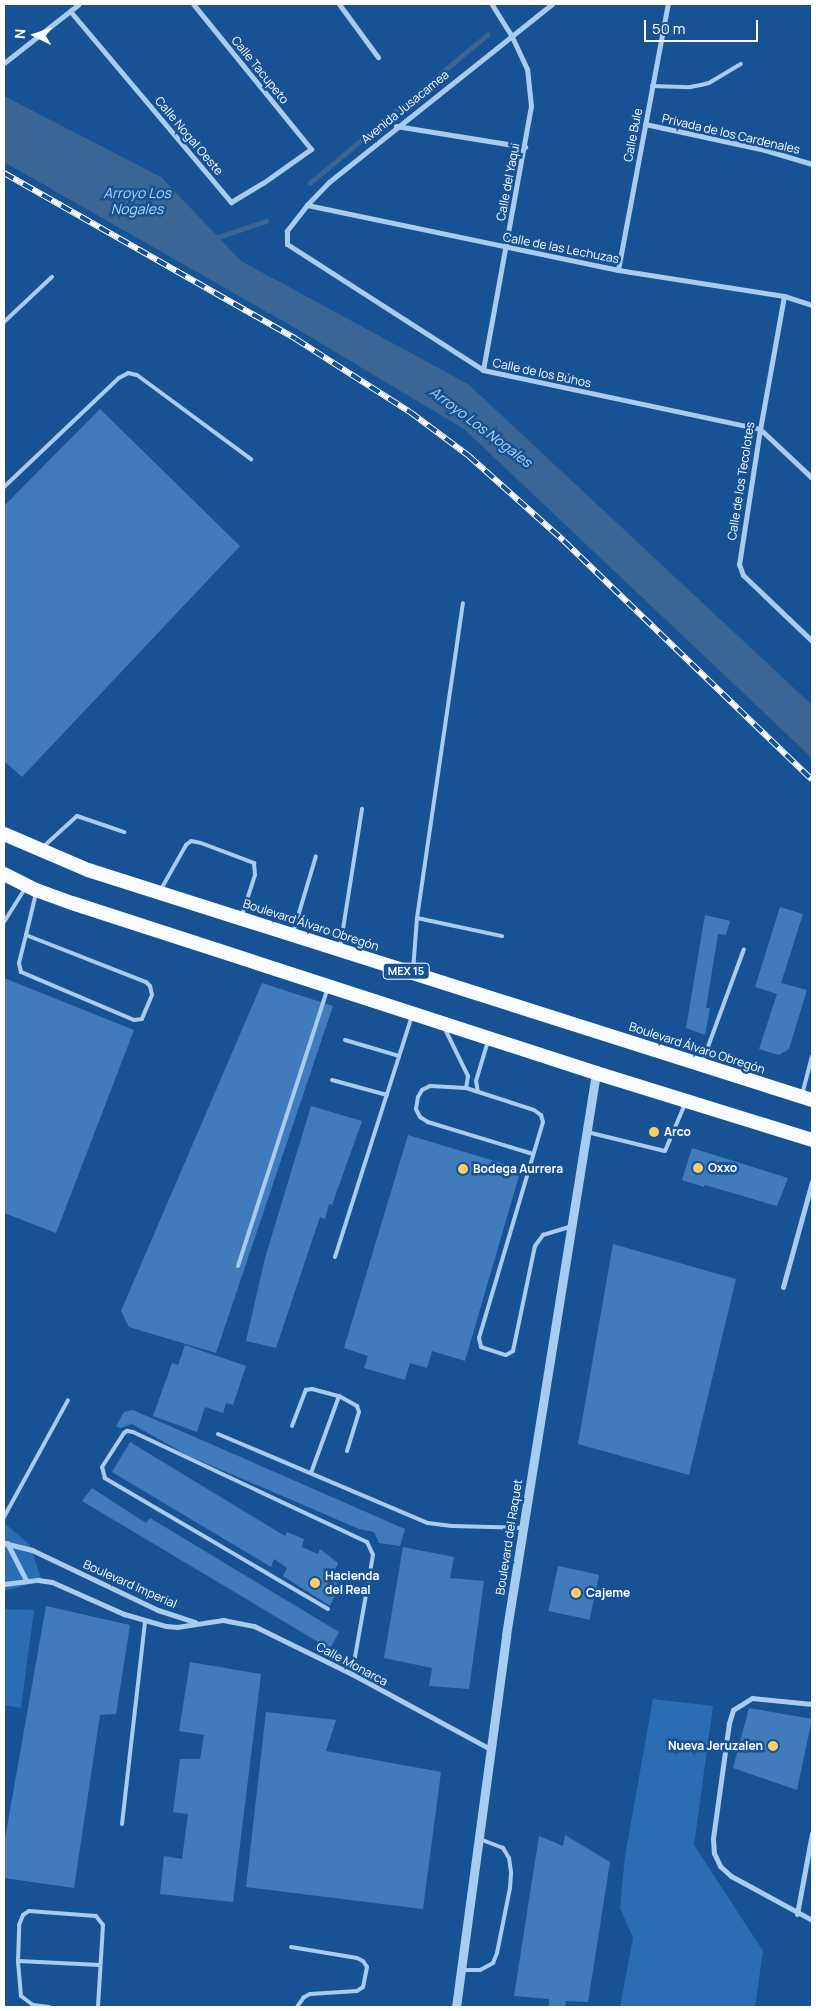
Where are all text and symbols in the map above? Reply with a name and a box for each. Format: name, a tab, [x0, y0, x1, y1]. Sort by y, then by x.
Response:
north arrow	[10, 10, 60, 60]
scale bar	[646, 10, 760, 42]
text: 50 m	[652, 18, 686, 39]
text: N	[10, 28, 29, 40]
street label: Calle Tacupeto	[228, 33, 292, 107]
street label: Avenida Jusacamea	[358, 67, 452, 147]
street label: Calle Nogal Oeste	[152, 94, 226, 178]
street label: Calle Bule	[621, 107, 645, 163]
street label: Privada de los Cardenales	[661, 111, 801, 157]
street label: Calle del Yaqui	[493, 142, 523, 222]
water label: Arroyo Los Nogales	[103, 185, 171, 218]
street label: Calle de las Lechuzas	[502, 230, 620, 266]
street label: Calle de los Búhos	[491, 356, 593, 390]
water label: Arroyo Los Nogales	[427, 383, 535, 471]
street label: Calle de los Tecolotes	[725, 421, 757, 541]
street label: Boulevard Álvaro Obregón	[241, 896, 381, 954]
road number: MEX 15	[382, 962, 430, 979]
street label: Boulevard Álvaro Obregón	[627, 1019, 767, 1077]
place label: Arco	[664, 1125, 691, 1139]
marker: Arco	[648, 1126, 660, 1138]
place label: Oxxo	[708, 1161, 737, 1175]
place label: Bodega Aurrera	[473, 1162, 563, 1176]
marker: Oxxo	[692, 1162, 704, 1174]
marker: Bodega Aurrera	[457, 1163, 469, 1175]
street label: Boulevard del Raquet	[493, 1478, 525, 1596]
street label: Boulevard Imperial	[81, 1557, 179, 1611]
place label: Hacienda del Real	[325, 1569, 379, 1597]
marker: Hacienda del Real	[309, 1577, 321, 1589]
place label: Cajeme	[586, 1586, 630, 1600]
marker: Cajeme	[570, 1587, 582, 1599]
street label: Calle Monarca	[314, 1639, 390, 1689]
place label: Nueva Jeruzalen	[668, 1739, 763, 1753]
marker: Nueva Jeruzalen	[767, 1740, 779, 1752]

